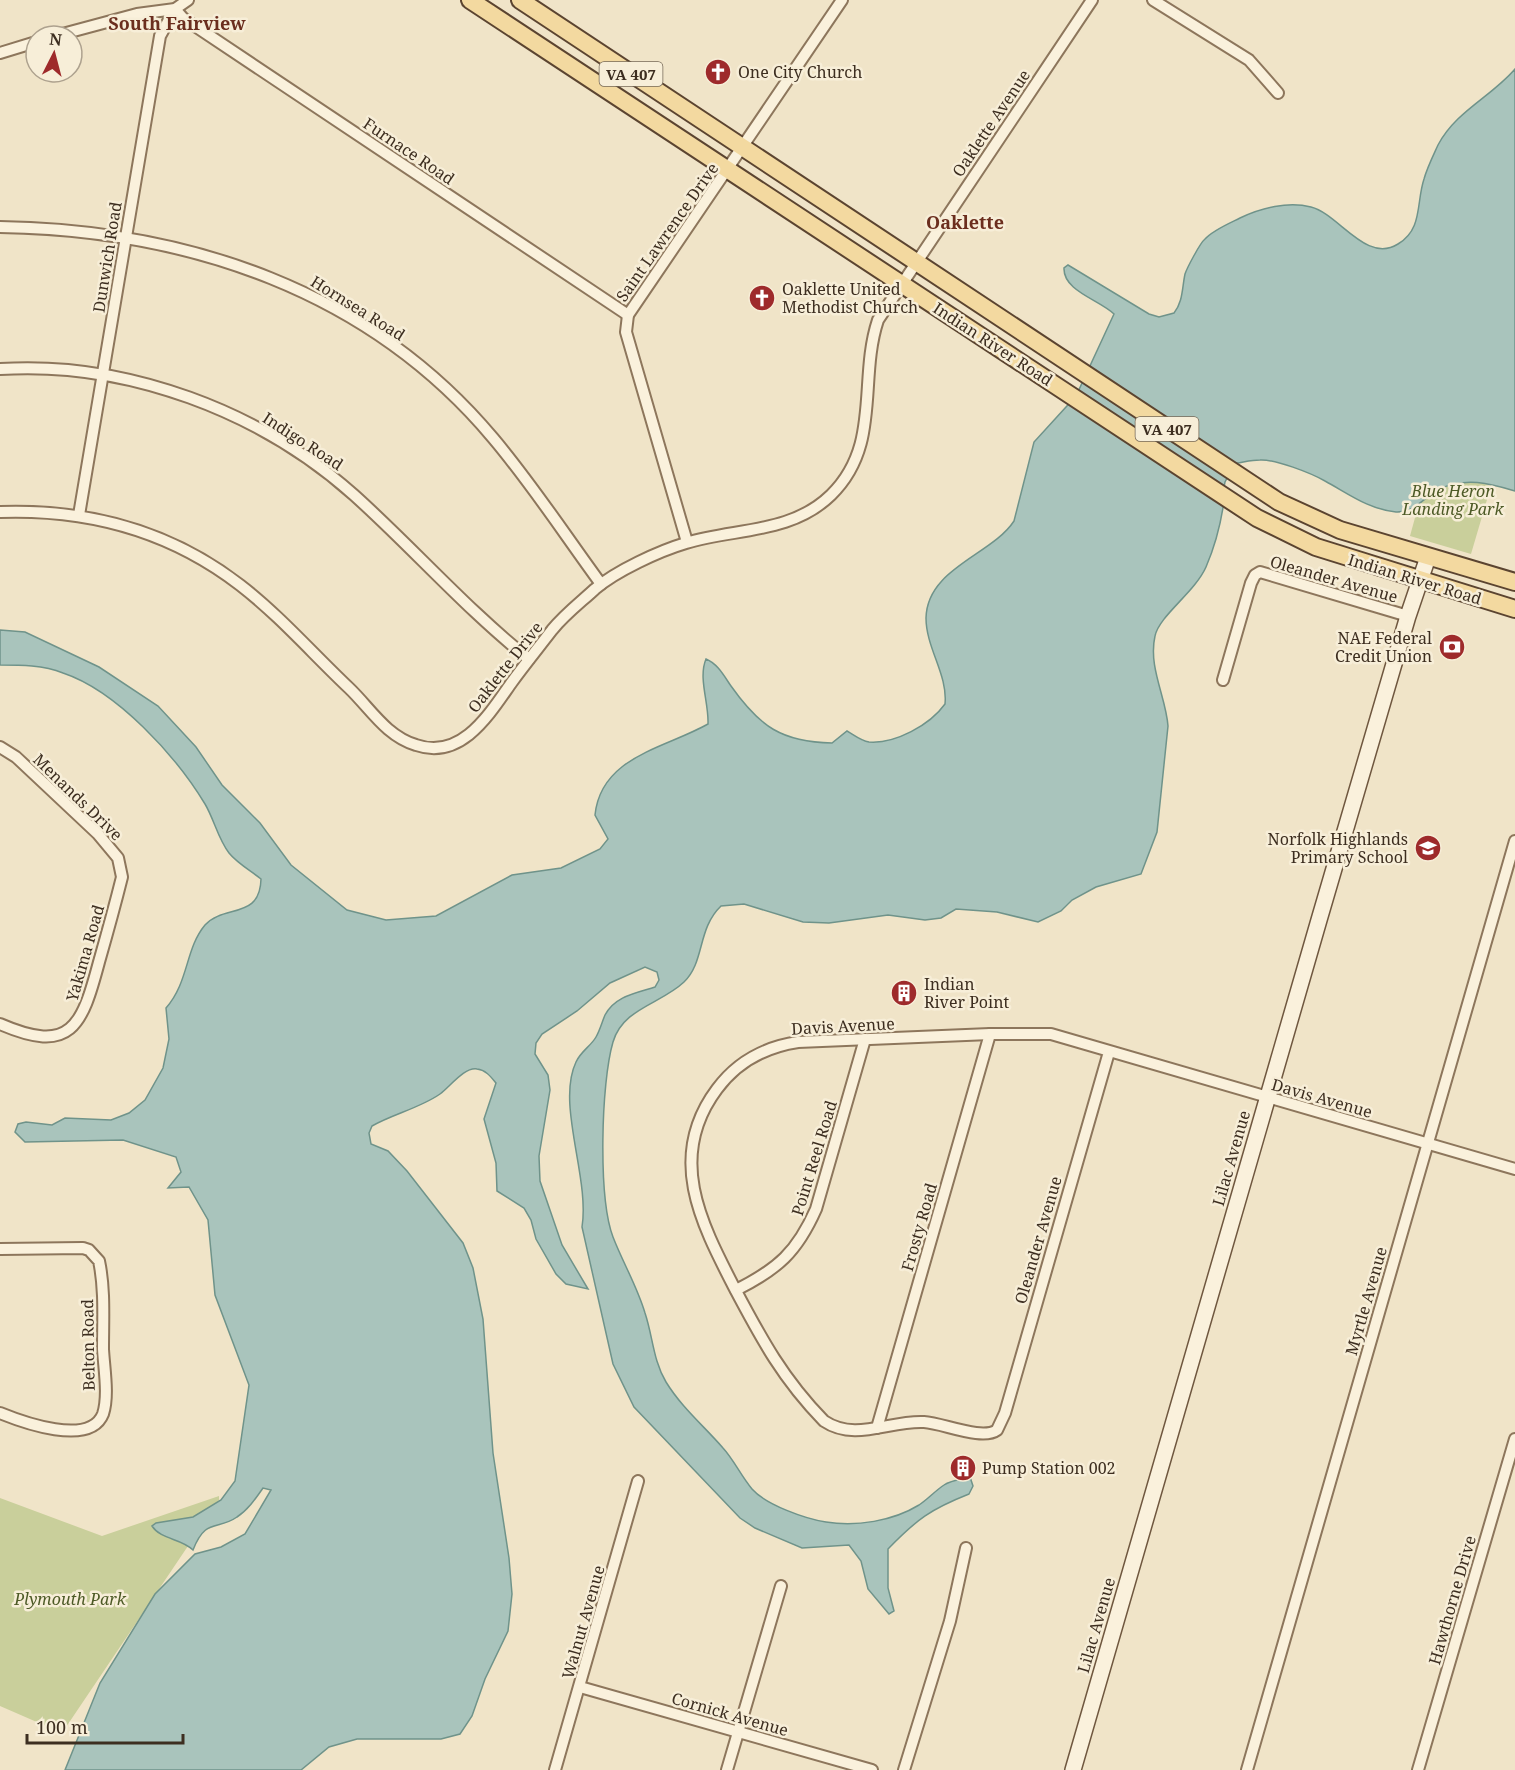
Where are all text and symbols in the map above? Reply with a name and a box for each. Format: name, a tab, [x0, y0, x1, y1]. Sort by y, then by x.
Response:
district label: South Fairview	[108, 11, 246, 35]
north arrow	[24, 24, 84, 84]
text: N	[48, 27, 63, 51]
church icon: One City Church	[703, 57, 733, 87]
place label: One City Church	[738, 61, 862, 83]
road number: VA 407	[600, 62, 662, 86]
street label: Oaklette Avenue	[947, 65, 1035, 181]
street label: Furnace Road	[359, 112, 459, 190]
street label: Saint Lawrence Drive	[611, 158, 723, 306]
street label: Dunwich Road	[87, 200, 127, 314]
district label: Oaklette	[926, 210, 1004, 234]
street label: Hornsea Road	[307, 270, 409, 346]
place label: Oaklette United Methodist Church	[782, 278, 918, 318]
church icon: Oaklette United Methodist Church	[747, 283, 777, 313]
street label: Indian River Road	[929, 297, 1057, 391]
street label: Indigo Road	[259, 407, 348, 475]
road number: VA 407	[1136, 417, 1198, 441]
park label: Blue Heron Landing Park	[1401, 480, 1505, 520]
street label: Indian River Road	[1346, 548, 1485, 610]
street label: Oleander Avenue	[1268, 550, 1400, 608]
street label: Oaklette Drive	[463, 617, 547, 717]
place label: NAE Federal Credit Union	[1335, 627, 1432, 667]
bank icon: NAE Federal Credit Union	[1437, 632, 1467, 662]
street label: Menands Drive	[28, 749, 128, 845]
place label: Norfolk Highlands Primary School	[1268, 828, 1408, 868]
school or university icon: Norfolk Highlands Primary School	[1413, 833, 1443, 863]
street label: Yakima Road	[60, 902, 109, 1005]
place label: Indian River Point	[924, 973, 1009, 1013]
building icon: Indian River Point	[889, 978, 919, 1008]
street label: Davis Avenue	[791, 1012, 895, 1040]
street label: Davis Avenue	[1269, 1073, 1375, 1123]
street label: Point Reel Road	[786, 1098, 842, 1218]
street label: Lilac Avenue	[1207, 1108, 1255, 1208]
street label: Oleander Avenue	[1009, 1174, 1067, 1306]
street label: Frosty Road	[896, 1180, 942, 1274]
street label: Myrtle Avenue	[1340, 1244, 1392, 1358]
street label: Belton Road	[76, 1299, 100, 1391]
building icon: Pump Station 002	[948, 1453, 978, 1483]
place label: Pump Station 002	[982, 1457, 1116, 1479]
street label: Hawthorne Drive	[1423, 1533, 1481, 1667]
street label: Walnut Avenue	[556, 1563, 610, 1681]
street label: Lilac Avenue	[1072, 1575, 1120, 1675]
park label: Plymouth Park	[13, 1588, 127, 1610]
street label: Cornick Avenue	[669, 1687, 791, 1741]
scale bar	[27, 1707, 183, 1745]
text: 100 m	[36, 1715, 88, 1739]

